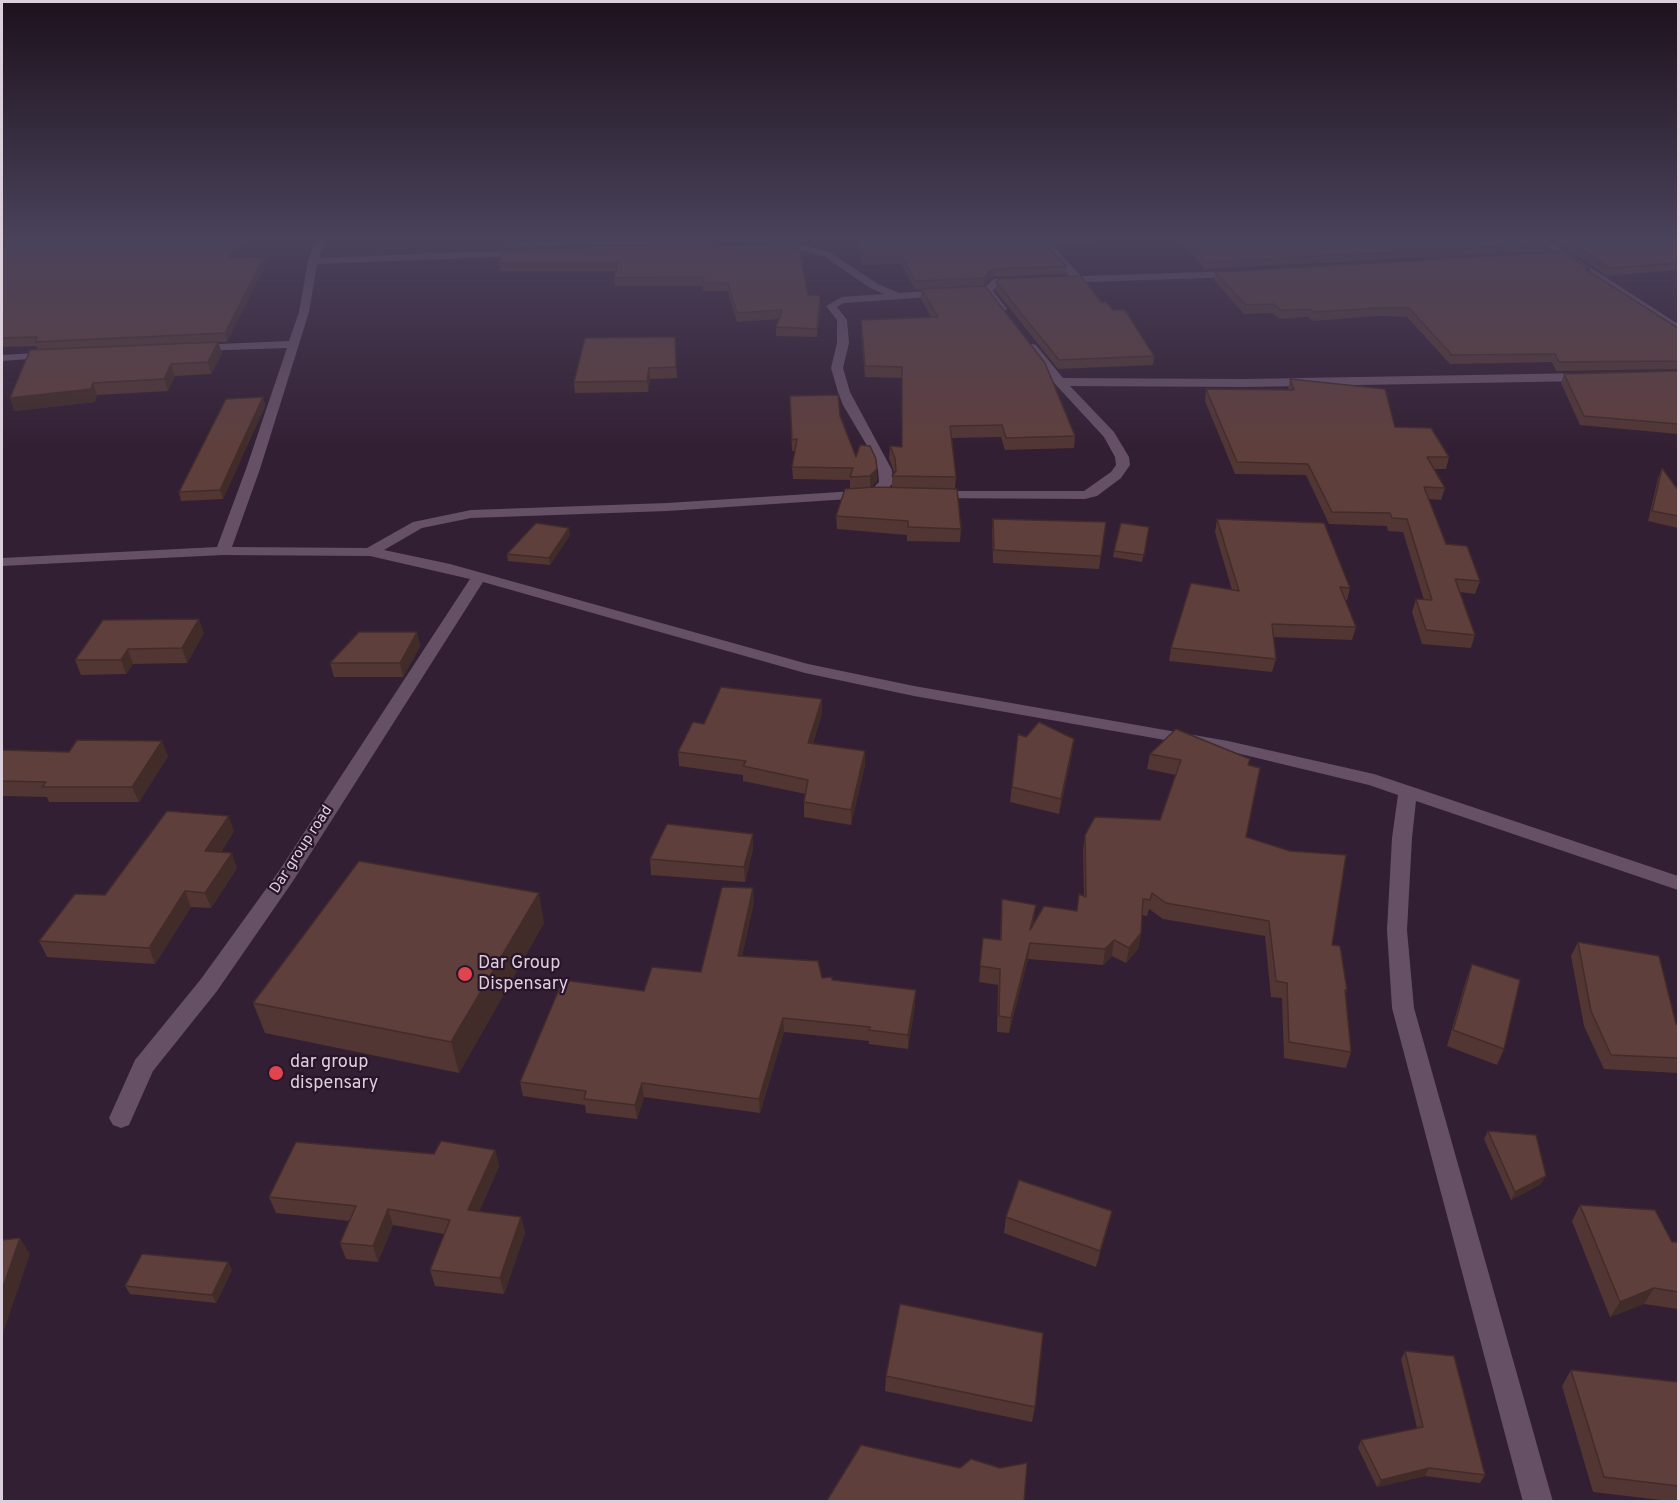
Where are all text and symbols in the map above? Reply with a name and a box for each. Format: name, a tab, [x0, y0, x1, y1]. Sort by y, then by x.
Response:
street label: Dar group road	[267, 803, 337, 897]
place label: Dar Group Dispensary	[478, 953, 568, 996]
marker: Dar Group Dispensary	[456, 965, 474, 983]
place label: dar group dispensary	[290, 1052, 378, 1094]
marker: dar group dispensary	[267, 1064, 285, 1082]

